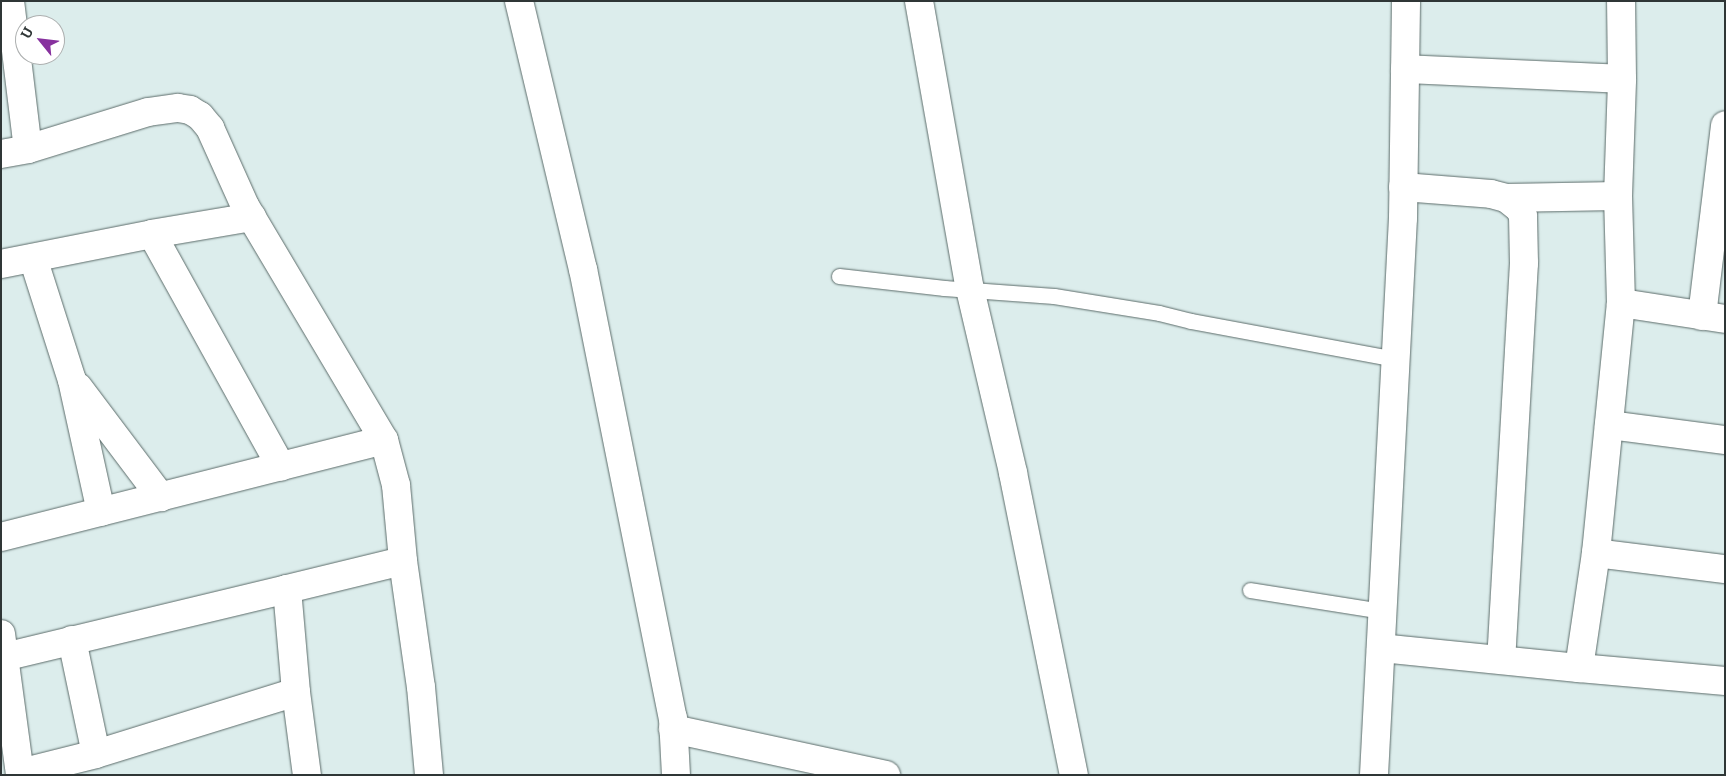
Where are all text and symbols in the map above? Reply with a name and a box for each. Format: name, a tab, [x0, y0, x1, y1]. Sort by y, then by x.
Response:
north arrow	[15, 15, 65, 65]
text: U	[17, 24, 37, 42]

